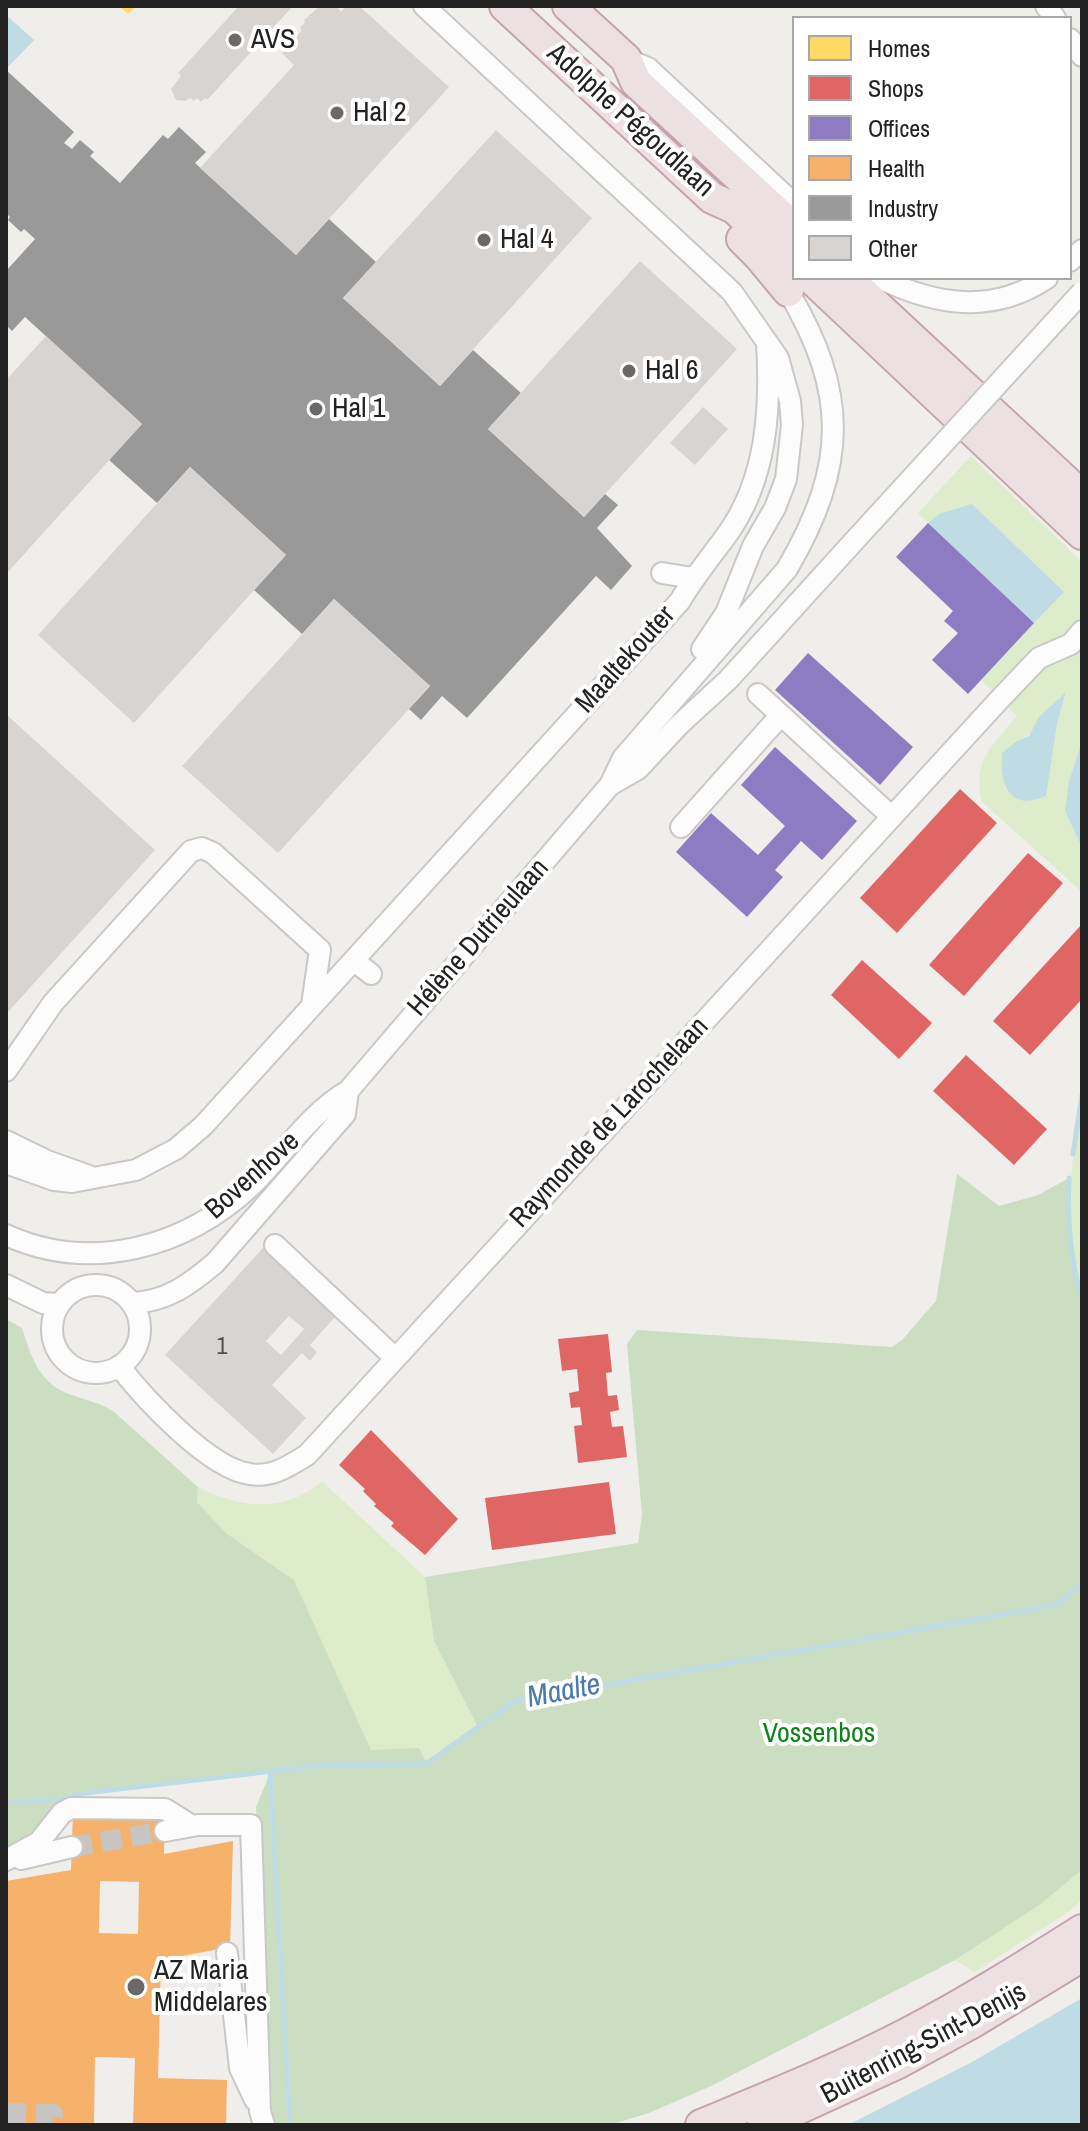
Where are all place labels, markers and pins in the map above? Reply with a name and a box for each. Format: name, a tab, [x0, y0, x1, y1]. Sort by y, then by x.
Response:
place label: AVS	[251, 23, 295, 57]
marker: AVS	[226, 31, 244, 49]
place label: Hal 2	[353, 96, 407, 130]
marker: Hal 2	[328, 104, 346, 122]
place label: Hal 4	[500, 223, 554, 257]
marker: Hal 4	[475, 231, 493, 249]
place label: Hal 6	[645, 354, 699, 388]
marker: Hal 6	[620, 362, 638, 380]
place label: Hal 1	[332, 392, 386, 426]
marker: Hal 1	[307, 400, 325, 418]
place label: AZ Maria Middelares	[154, 1954, 268, 2020]
marker: AZ Maria Middelares	[125, 1976, 147, 1998]

